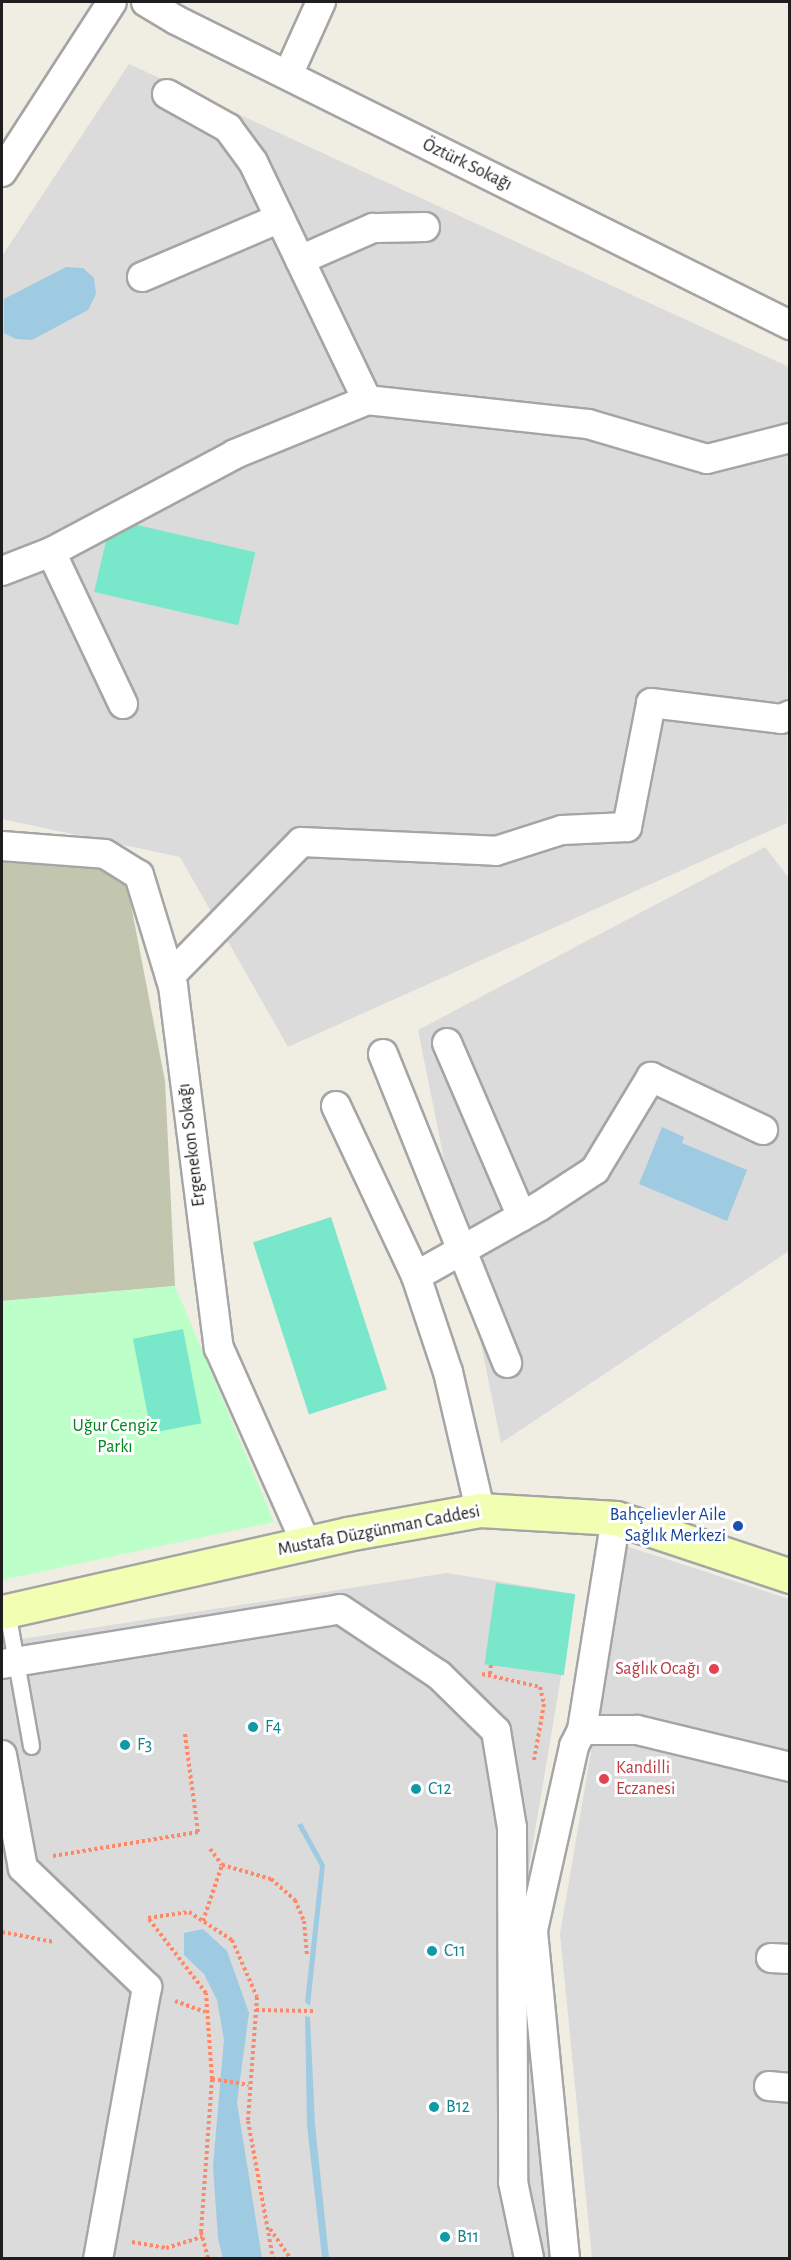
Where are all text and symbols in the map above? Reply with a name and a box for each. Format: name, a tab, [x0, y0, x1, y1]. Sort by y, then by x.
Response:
street label: Öztürk Sokağı	[419, 134, 515, 196]
street label: Ergenekon Sokağı	[174, 1082, 210, 1208]
park label: Uğur Cengiz Parkı	[73, 1416, 157, 1458]
street label: Mustafa Düzgünman Caddesi	[276, 1501, 482, 1561]
place label: Bahçelievler Aile Sağlık Merkezi	[610, 1505, 726, 1547]
marker: Bahçelievler Aile Sağlık Merkezi	[731, 1519, 745, 1533]
place label: Sağlık Ocağı	[615, 1658, 700, 1680]
marker: Sağlık Ocağı	[705, 1660, 723, 1678]
place label: F4	[265, 1716, 281, 1738]
marker: F4	[246, 1720, 260, 1734]
place label: F3	[137, 1734, 152, 1756]
marker: F3	[118, 1738, 132, 1752]
place label: Kandilli Eczanesi	[616, 1758, 675, 1800]
marker: Kandilli Eczanesi	[597, 1772, 611, 1786]
place label: C12	[428, 1778, 452, 1800]
marker: C12	[409, 1782, 423, 1796]
place label: C11	[444, 1940, 466, 1962]
marker: C11	[425, 1944, 439, 1958]
place label: B12	[446, 2096, 470, 2118]
marker: B12	[427, 2100, 441, 2114]
place label: B11	[457, 2226, 479, 2248]
marker: B11	[438, 2230, 452, 2244]

